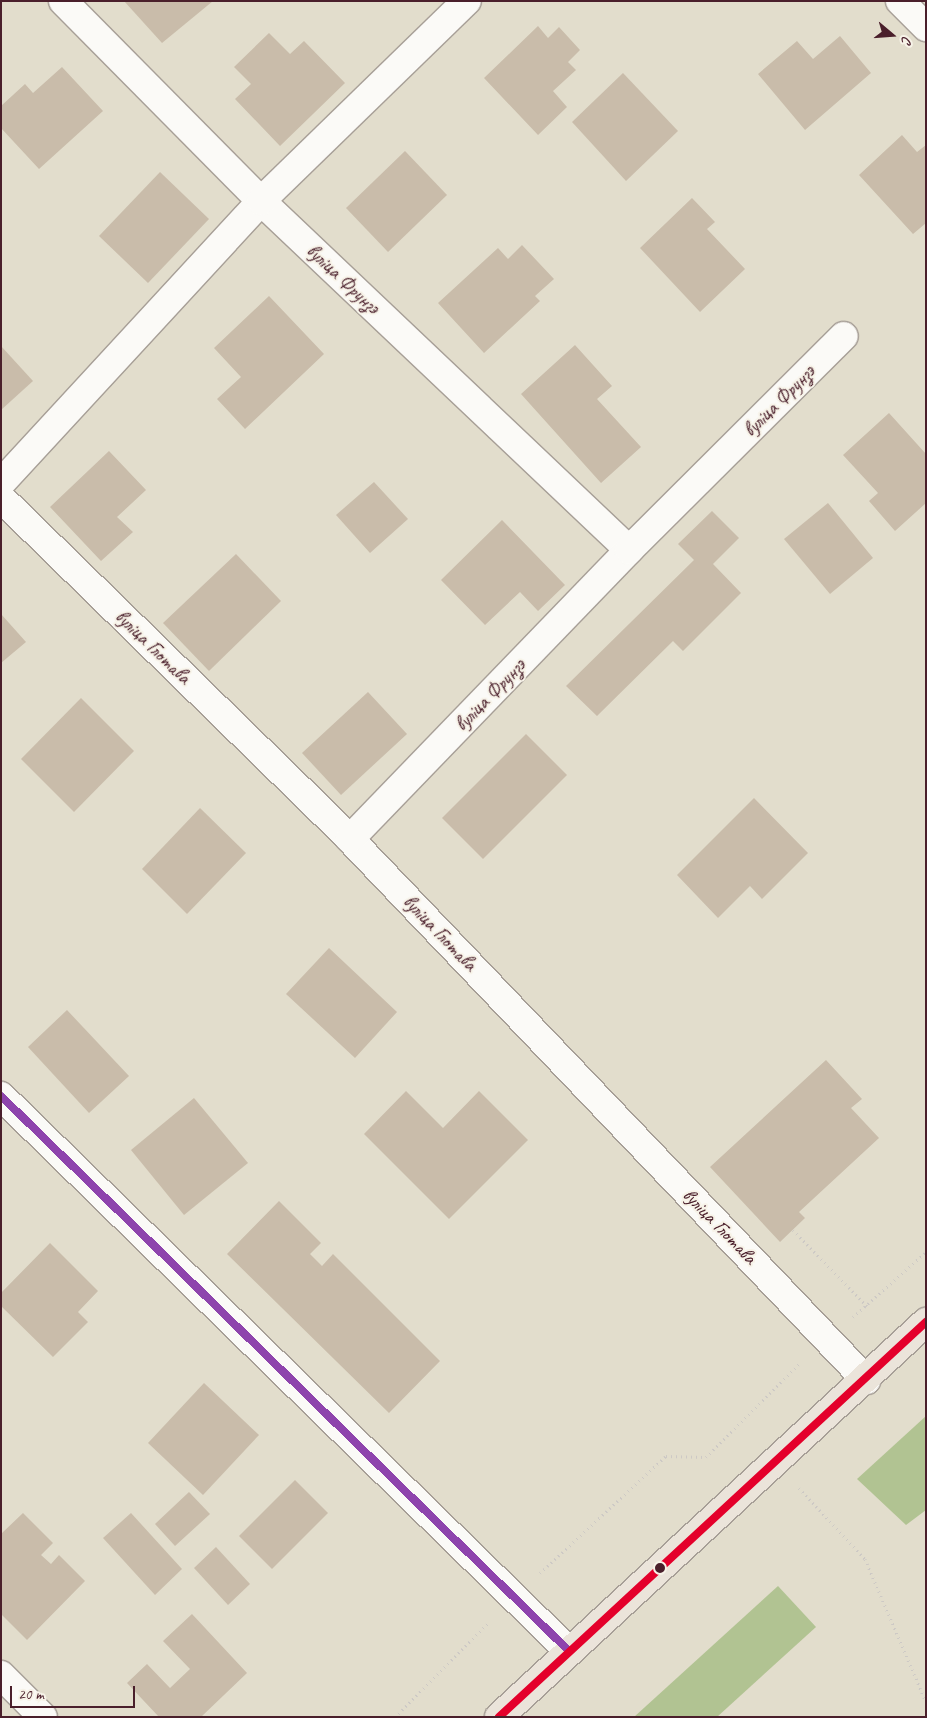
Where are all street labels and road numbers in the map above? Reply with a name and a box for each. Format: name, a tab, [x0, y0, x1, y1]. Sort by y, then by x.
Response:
street label: вуліца Фрунзэ	[302, 239, 384, 319]
street label: вуліца Фрунзэ	[738, 360, 820, 442]
street label: вуліца Глотава	[109, 604, 197, 690]
street label: вуліца Фрунзэ	[450, 654, 530, 736]
street label: вуліца Глотава	[397, 889, 483, 977]
street label: вуліца Глотава	[677, 1182, 763, 1270]

